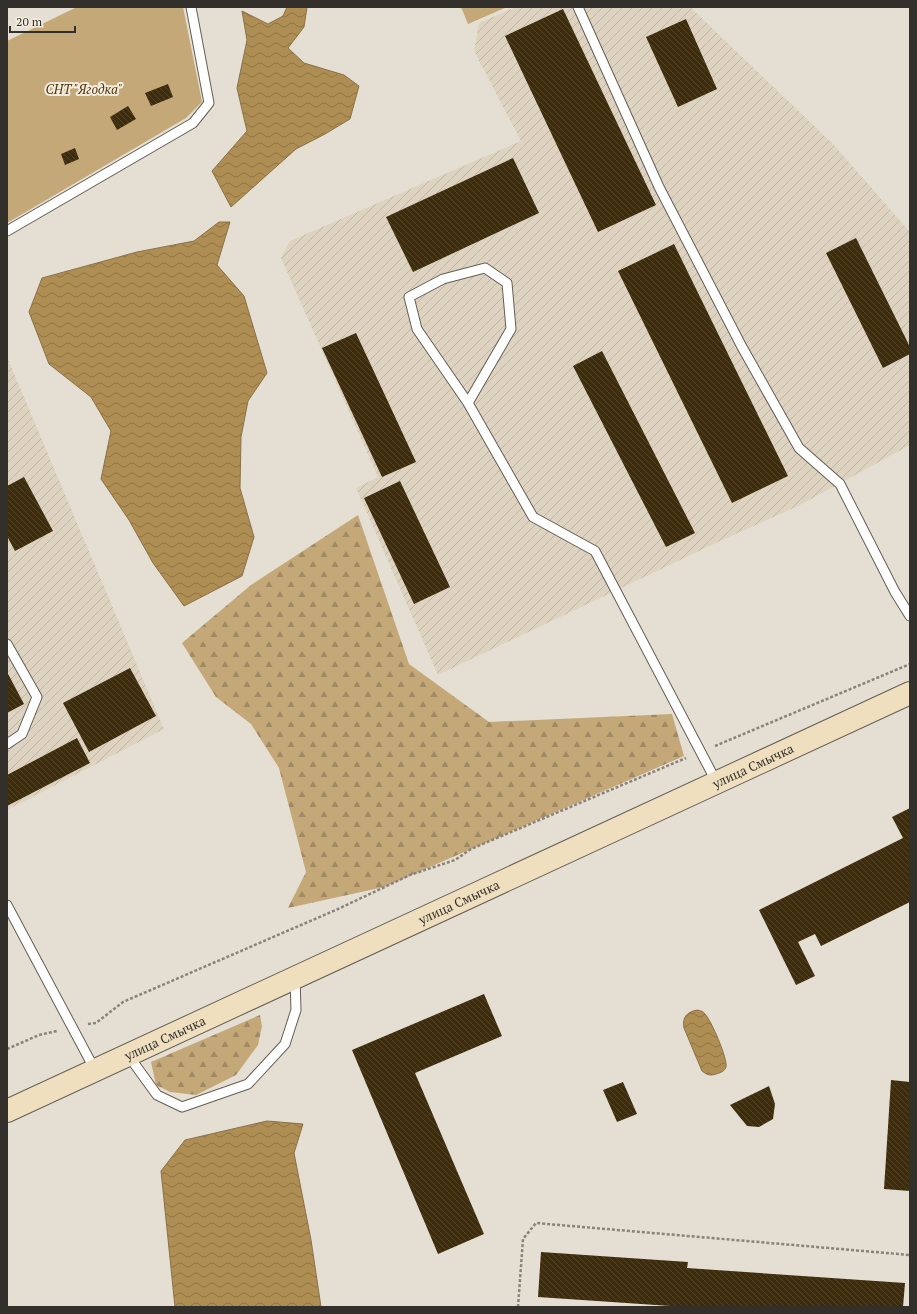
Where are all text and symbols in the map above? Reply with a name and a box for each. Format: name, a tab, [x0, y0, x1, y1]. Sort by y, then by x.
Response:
scale bar	[10, 8, 75, 34]
text: 20 m	[16, 14, 43, 29]
park label: СНТ "Ягодка"	[46, 80, 122, 98]
street label: улица Смычка	[709, 739, 797, 793]
street label: улица Смычка	[415, 875, 503, 929]
street label: улица Смычка	[120, 1011, 209, 1065]

